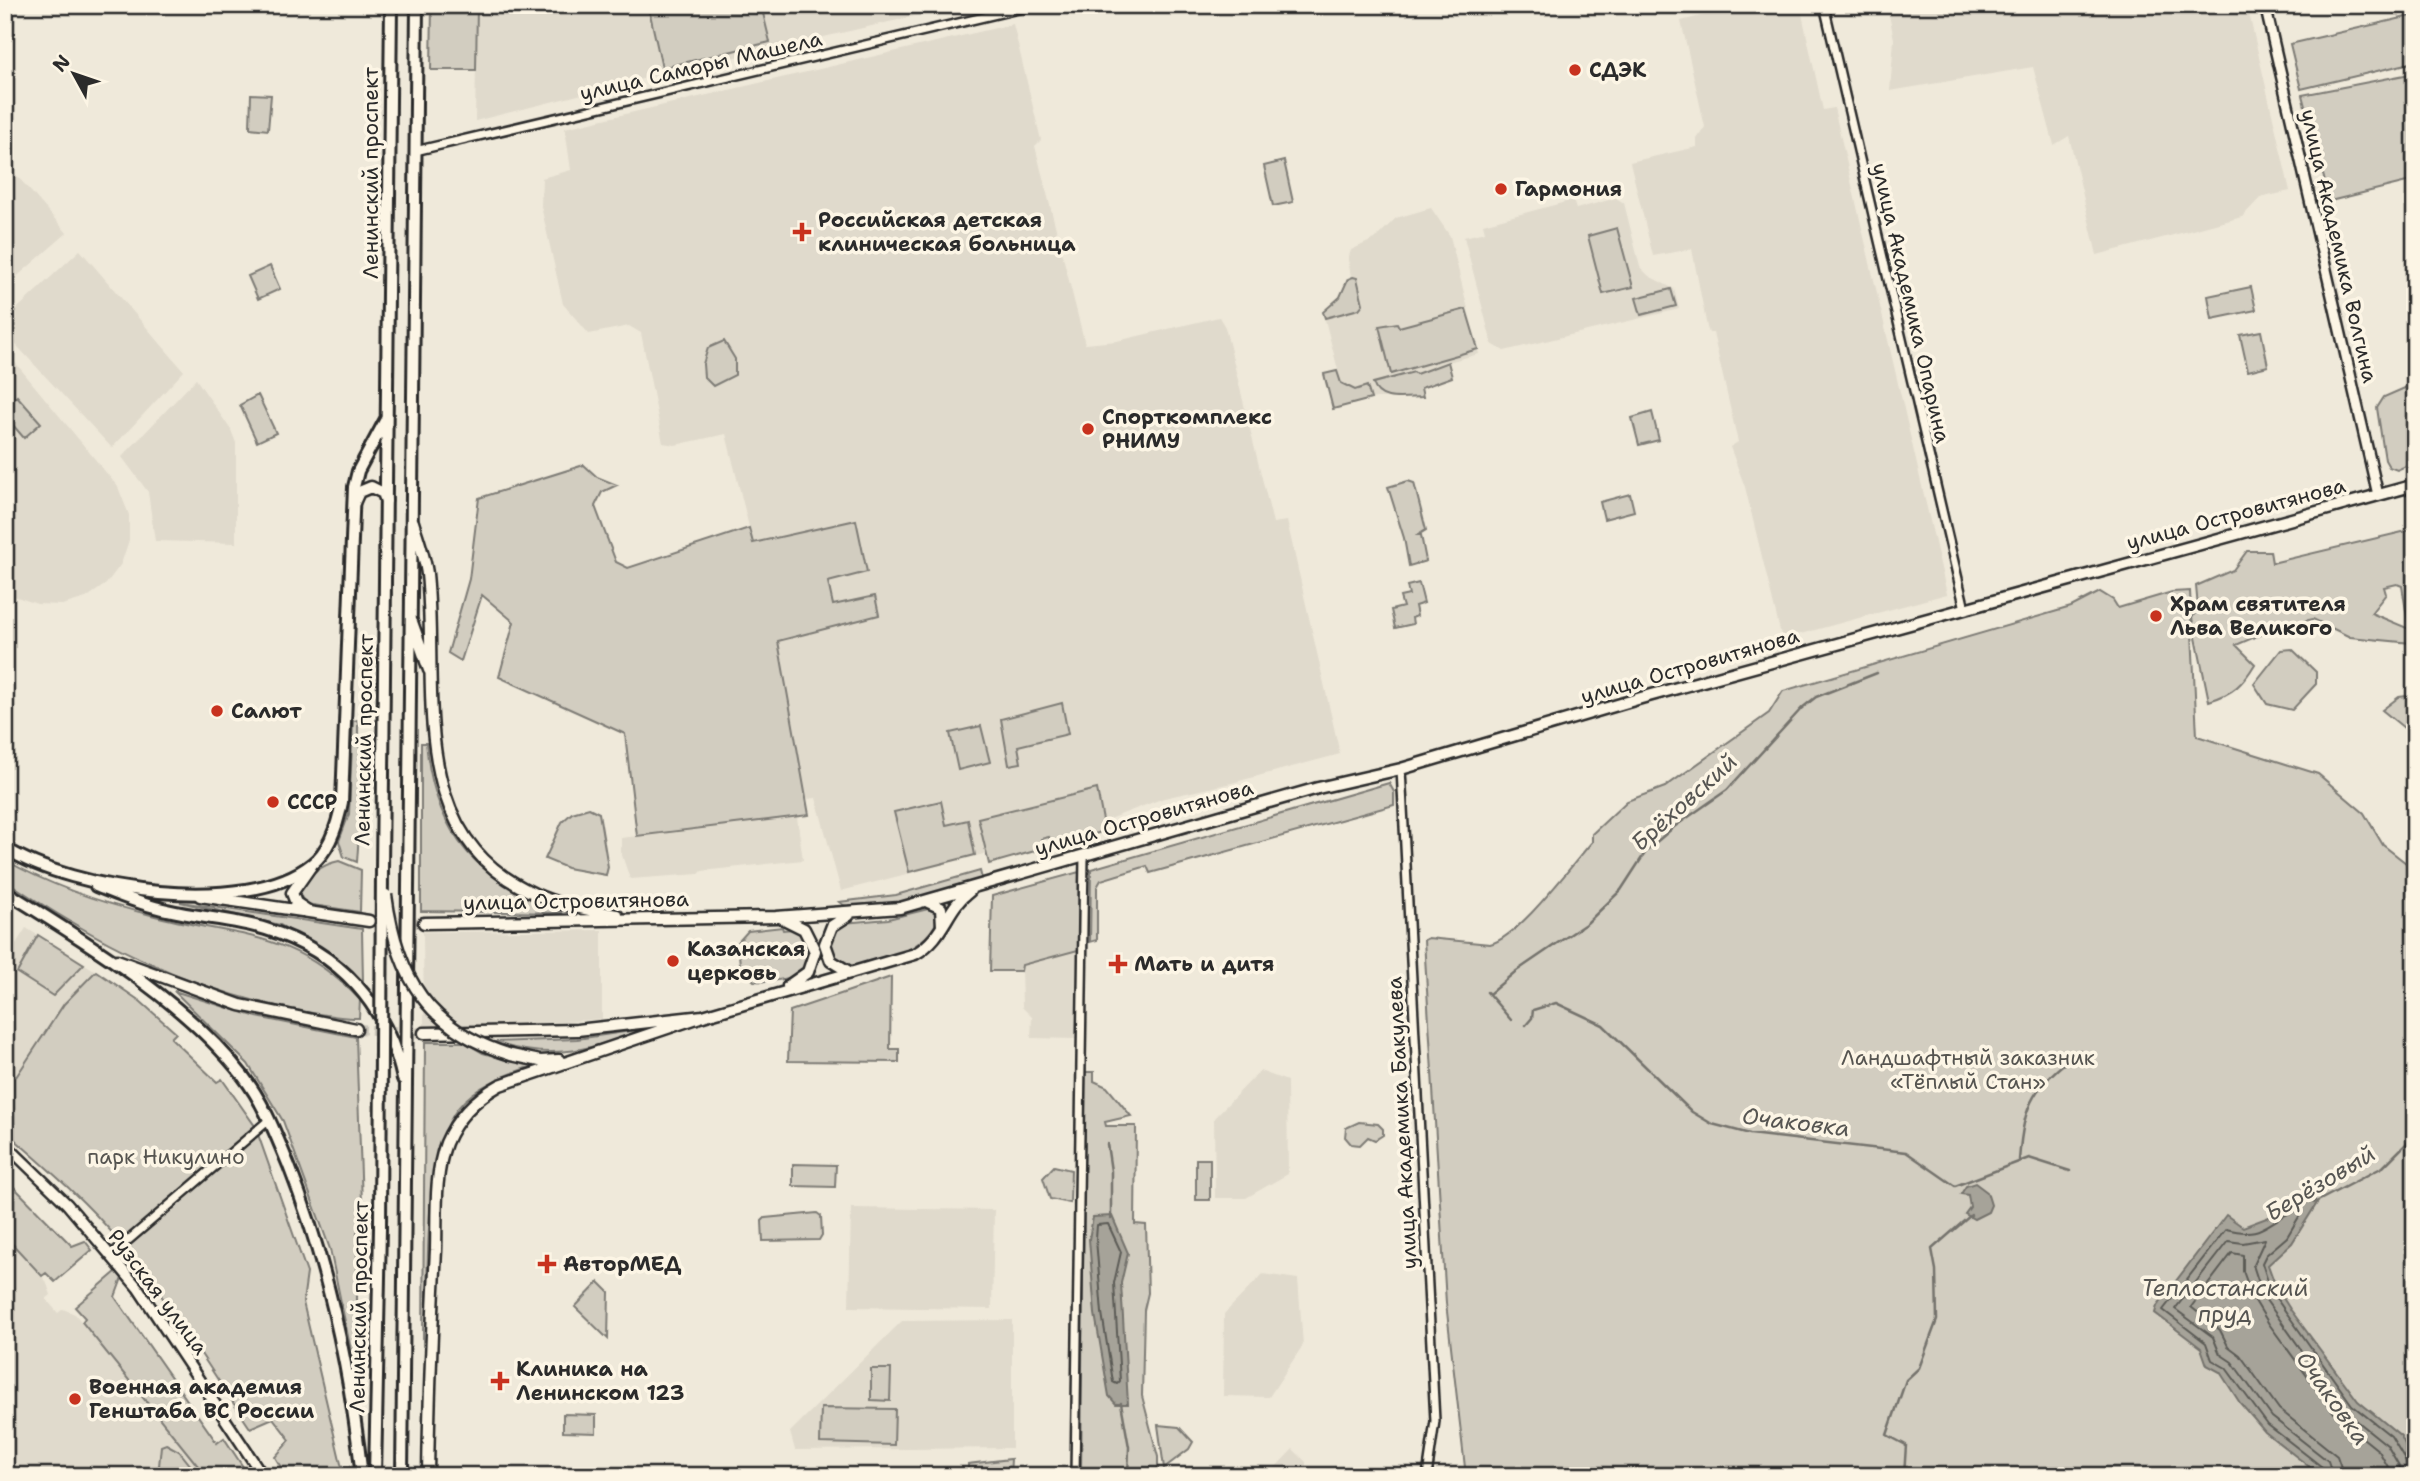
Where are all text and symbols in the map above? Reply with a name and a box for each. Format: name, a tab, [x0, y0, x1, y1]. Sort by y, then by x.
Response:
street label: улица Саморы Машела	[577, 24, 825, 108]
north arrow	[38, 38, 108, 108]
text: N	[47, 50, 76, 77]
place label: СДЭК	[1589, 56, 1647, 84]
marker: СДЭК	[1567, 62, 1583, 78]
street label: Ленинский проспект	[357, 67, 385, 279]
street label: улица Академика Волгина	[2294, 106, 2384, 386]
street label: улица Академика Опарина	[1865, 160, 1957, 446]
place label: Гармония	[1515, 175, 1622, 203]
marker: Гармония	[1493, 181, 1509, 197]
place label: Российская детская клиническая больница	[818, 206, 1076, 258]
marker: Российская детская клиническая больница	[792, 222, 812, 242]
place label: Спорткомплекс РНИМУ	[1102, 403, 1272, 455]
marker: Спорткомплекс РНИМУ	[1080, 421, 1096, 437]
street label: улица Островитянова	[2123, 471, 2349, 557]
place label: Храм святителя Льва Великого	[2170, 590, 2346, 642]
marker: Храм святителя Льва Великого	[2148, 608, 2164, 624]
street label: улица Островитянова	[1578, 621, 1802, 711]
street label: Ленинский проспект	[348, 634, 380, 846]
place label: Салют	[231, 697, 302, 725]
marker: Салют	[209, 703, 225, 719]
water label: Брёховский	[1625, 746, 1743, 858]
street label: улица Островитянова	[1032, 773, 1256, 863]
place label: СССР	[287, 788, 337, 816]
marker: СССР	[265, 794, 281, 810]
street label: улица Островитянова	[463, 885, 689, 917]
place label: Казанская церковь	[687, 935, 806, 987]
place label: Мать и дитя	[1134, 950, 1275, 978]
marker: Казанская церковь	[665, 953, 681, 969]
marker: Мать и дитя	[1108, 954, 1128, 974]
street label: улица Академика Бакулева	[1380, 976, 1424, 1270]
park label: Ландшафтный заказник «Тёплый Стан»	[1841, 1044, 2095, 1096]
water label: Очаковка	[1740, 1101, 1852, 1143]
water label: Берёзовый	[2259, 1138, 2381, 1228]
park label: парк Никулино	[87, 1143, 245, 1171]
street label: Ленинский проспект	[343, 1201, 375, 1413]
street label: Рузская улица	[102, 1223, 214, 1361]
place label: АвторМЕД	[563, 1250, 681, 1278]
marker: АвторМЕД	[537, 1254, 557, 1274]
water label: Теплостанский пруд	[2141, 1273, 2309, 1329]
water label: Очаковка	[2290, 1345, 2376, 1451]
place label: Клиника на Ленинском 123	[516, 1355, 684, 1407]
marker: Клиника на Ленинском 123	[490, 1371, 510, 1391]
place label: Военная академия Генштаба ВС России	[89, 1373, 315, 1425]
marker: Военная академия Генштаба ВС России	[67, 1391, 83, 1407]

